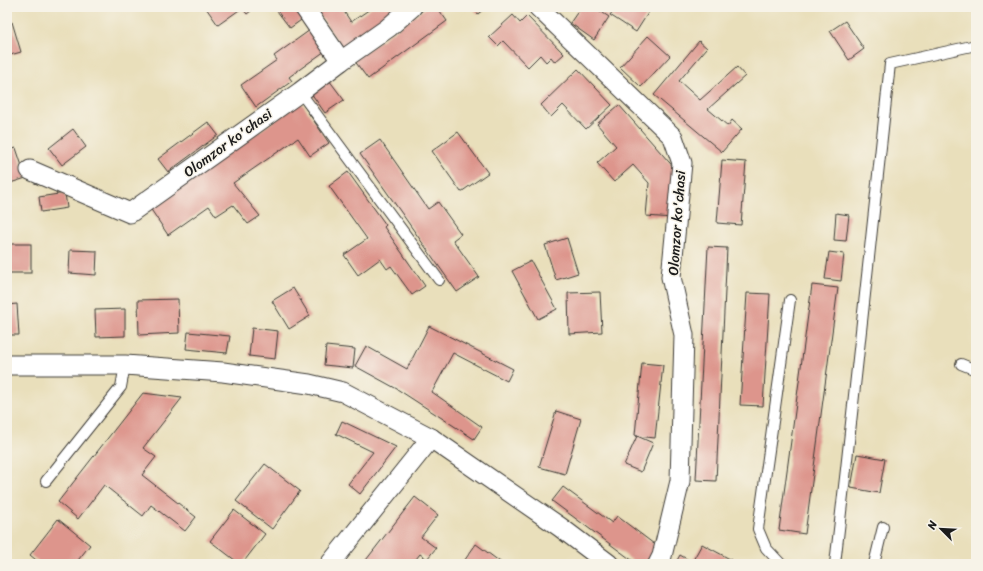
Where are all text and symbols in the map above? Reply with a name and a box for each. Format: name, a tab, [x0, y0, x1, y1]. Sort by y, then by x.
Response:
street label: Olomzor ko'chasi	[178, 101, 279, 184]
street label: Olomzor ko'chasi	[661, 168, 693, 276]
north arrow	[921, 509, 961, 549]
text: N	[922, 517, 943, 533]

